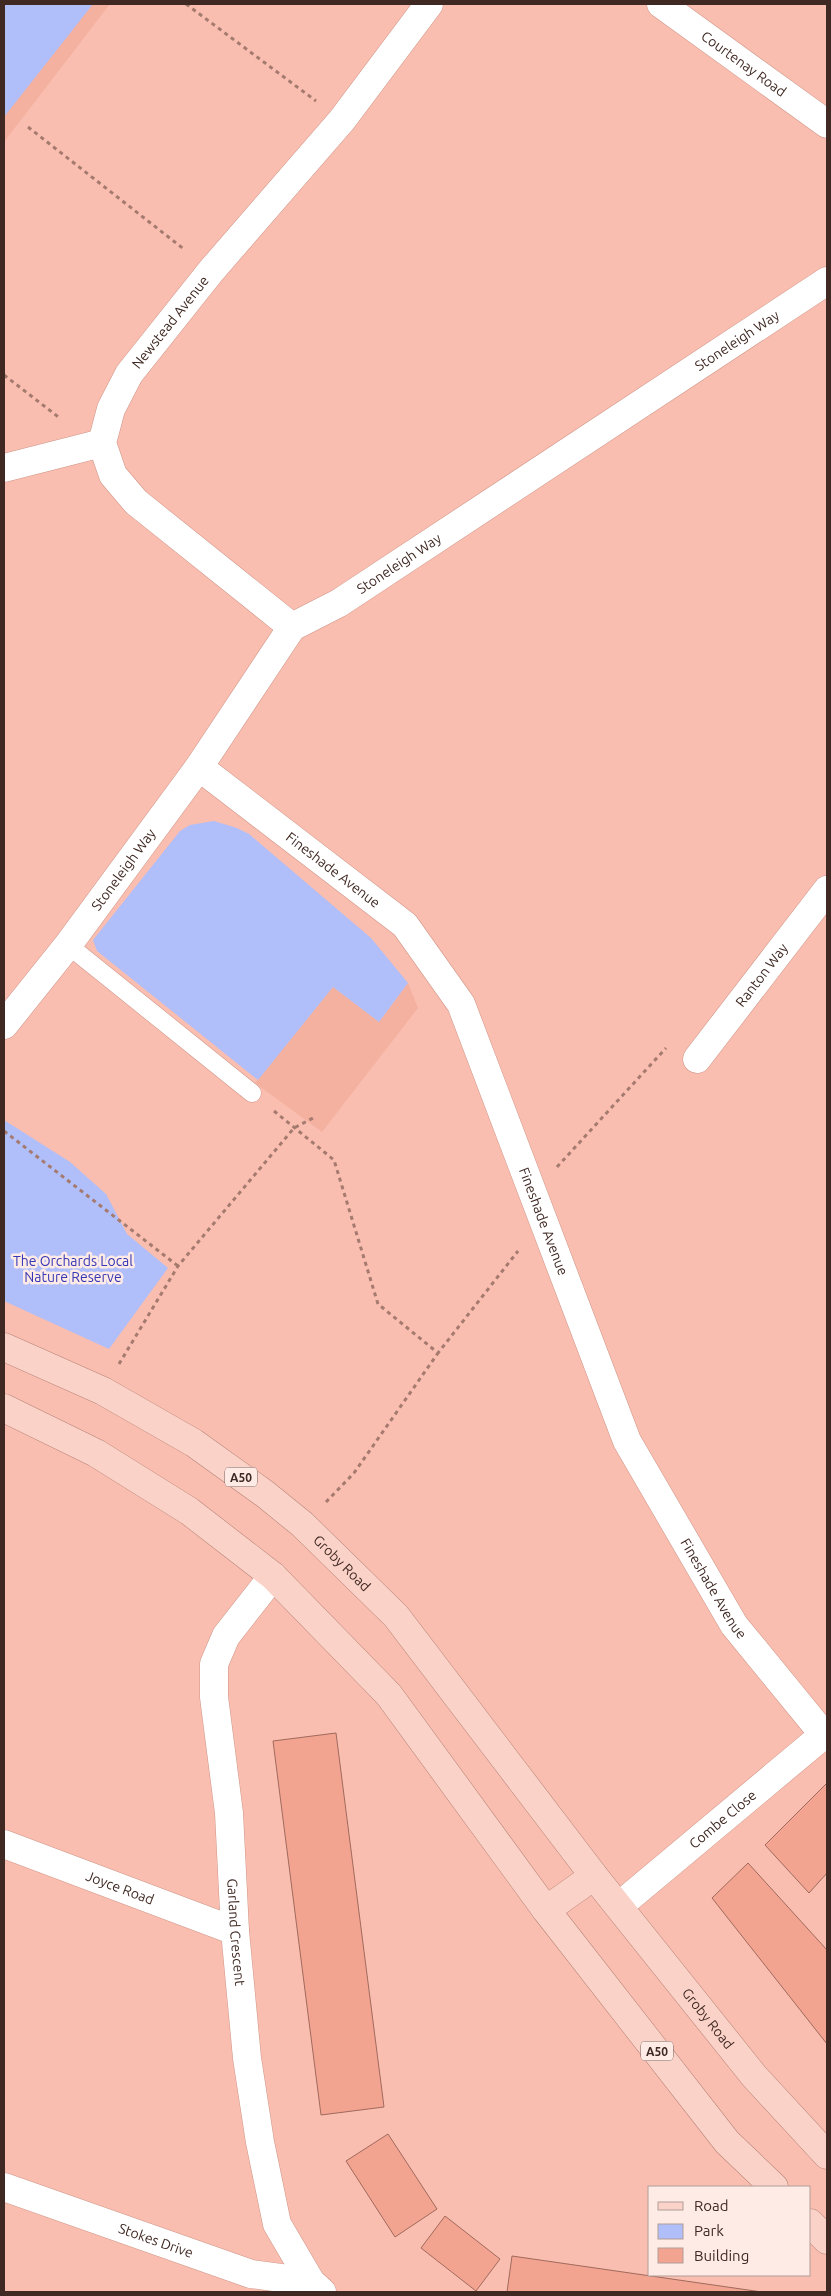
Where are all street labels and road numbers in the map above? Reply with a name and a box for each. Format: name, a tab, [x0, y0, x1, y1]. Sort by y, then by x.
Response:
street label: Courtenay Road	[698, 28, 789, 100]
street label: Newstead Avenue	[129, 273, 212, 372]
street label: Stoneleigh Way	[692, 307, 782, 374]
street label: Stoneleigh Way	[354, 530, 444, 597]
street label: Stoneleigh Way	[88, 825, 159, 914]
street label: Fineshade Avenue	[283, 829, 383, 911]
street label: Ranton Way	[732, 940, 791, 1010]
street label: Fineshade Avenue	[516, 1165, 571, 1278]
road number: A50	[225, 1468, 257, 1486]
street label: Groby Road	[310, 1532, 374, 1594]
street label: Fineshade Avenue	[677, 1536, 750, 1642]
street label: Combe Close	[686, 1787, 759, 1852]
street label: Joyce Road	[84, 1868, 156, 1908]
street label: Garland Crescent	[224, 1878, 248, 1987]
street label: Groby Road	[679, 1985, 737, 2052]
road number: A50	[641, 2042, 673, 2060]
street label: Stokes Drive	[116, 2220, 195, 2261]

